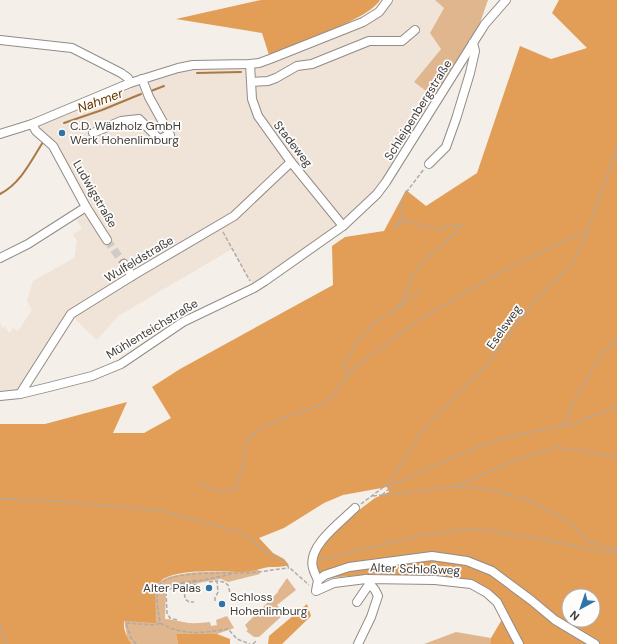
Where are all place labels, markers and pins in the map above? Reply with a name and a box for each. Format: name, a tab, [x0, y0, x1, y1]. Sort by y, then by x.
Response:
place label: C.D. Wälzholz GmbH Werk Hohenlimburg	[70, 118, 181, 148]
marker: C.D. Wälzholz GmbH Werk Hohenlimburg	[57, 128, 67, 138]
place label: Alter Palas	[143, 580, 201, 596]
marker: Alter Palas	[204, 583, 214, 593]
place label: Schloss Hohenlimburg	[230, 589, 308, 619]
marker: Schloss Hohenlimburg	[217, 599, 227, 609]

